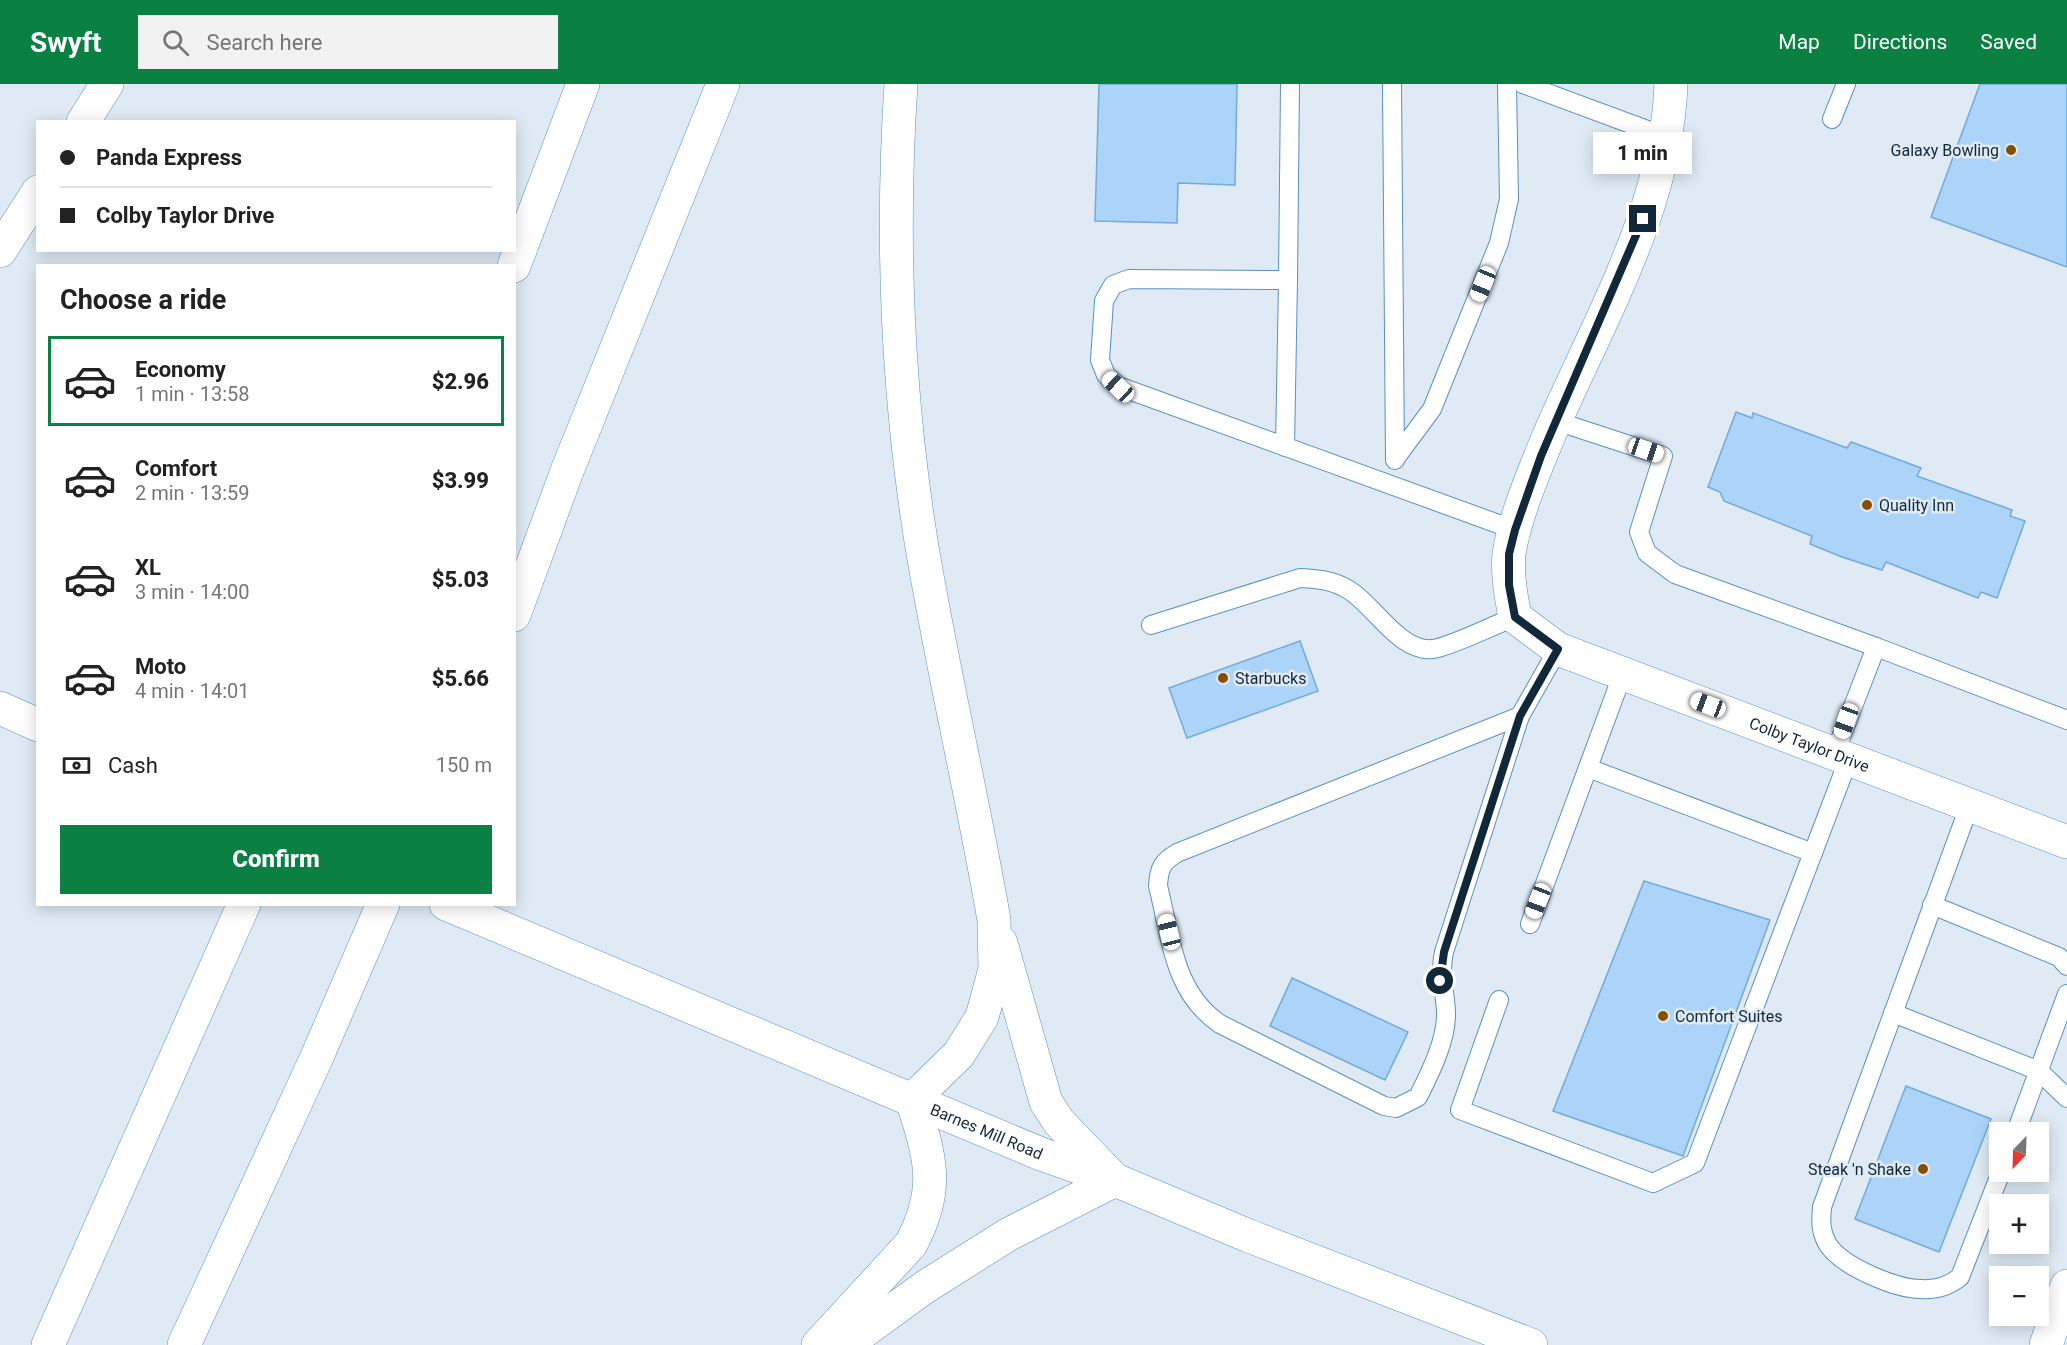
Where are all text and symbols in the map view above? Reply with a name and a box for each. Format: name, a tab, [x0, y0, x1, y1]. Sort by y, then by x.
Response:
search box	[138, 15, 558, 69]
text: Swyft	[30, 26, 102, 59]
icon: search	[159, 26, 192, 59]
text: Search here	[207, 30, 322, 55]
text: Map	[1778, 30, 1820, 54]
text: Directions	[1853, 30, 1947, 54]
text: Saved	[1980, 30, 2037, 54]
callout: 1 min	[1594, 132, 1692, 174]
text: 1 min	[1617, 141, 1668, 165]
place label: Galaxy Bowling	[1891, 141, 1999, 160]
marker: Galaxy Bowling	[2004, 143, 2018, 157]
text: Panda Express	[96, 145, 242, 170]
text: Colby Taylor Drive	[96, 203, 274, 228]
route end	[1629, 205, 1656, 232]
car	[1468, 264, 1498, 304]
text: Choose a ride	[60, 284, 226, 316]
icon: car	[63, 354, 117, 408]
text: Economy	[135, 357, 226, 382]
car	[1099, 368, 1137, 406]
text: $2.96	[432, 369, 489, 394]
text: 1 min · 13:58	[135, 382, 250, 406]
car	[1626, 436, 1666, 464]
icon: car	[63, 453, 117, 507]
text: Comfort	[135, 456, 217, 481]
text: $3.99	[432, 468, 489, 493]
text: 2 min · 13:59	[135, 481, 250, 505]
place label: Quality Inn	[1879, 496, 1954, 515]
marker: Quality Inn	[1860, 498, 1874, 512]
icon: car	[63, 552, 117, 606]
text: XL	[135, 555, 161, 580]
text: $5.03	[432, 567, 489, 592]
text: 3 min · 14:00	[135, 580, 250, 604]
icon: car	[63, 651, 117, 705]
text: Moto	[135, 654, 186, 679]
text: $5.66	[432, 666, 489, 691]
place label: Starbucks	[1235, 669, 1306, 688]
marker: Starbucks	[1216, 671, 1230, 685]
text: 4 min · 14:01	[135, 679, 250, 703]
car	[1688, 690, 1728, 720]
car	[1831, 701, 1861, 741]
street label: Colby Taylor Drive	[1747, 713, 1872, 776]
icon: cash	[60, 749, 93, 782]
text: Cash	[108, 753, 158, 778]
text: 150 m	[436, 753, 492, 777]
button: Confirm	[60, 825, 492, 894]
car	[1523, 881, 1553, 921]
car	[1156, 912, 1182, 952]
route start	[1426, 967, 1453, 994]
place label: Comfort Suites	[1675, 1007, 1782, 1026]
marker: Comfort Suites	[1656, 1009, 1670, 1023]
street label: Barnes Mill Road	[928, 1099, 1046, 1163]
north arrow	[1989, 1122, 2049, 1182]
map controls	[1989, 1122, 2049, 1326]
place label: Steak 'n Shake	[1808, 1160, 1911, 1179]
marker: Steak 'n Shake	[1916, 1162, 1930, 1176]
button: +	[1989, 1194, 2049, 1254]
button: −	[1989, 1266, 2049, 1326]

